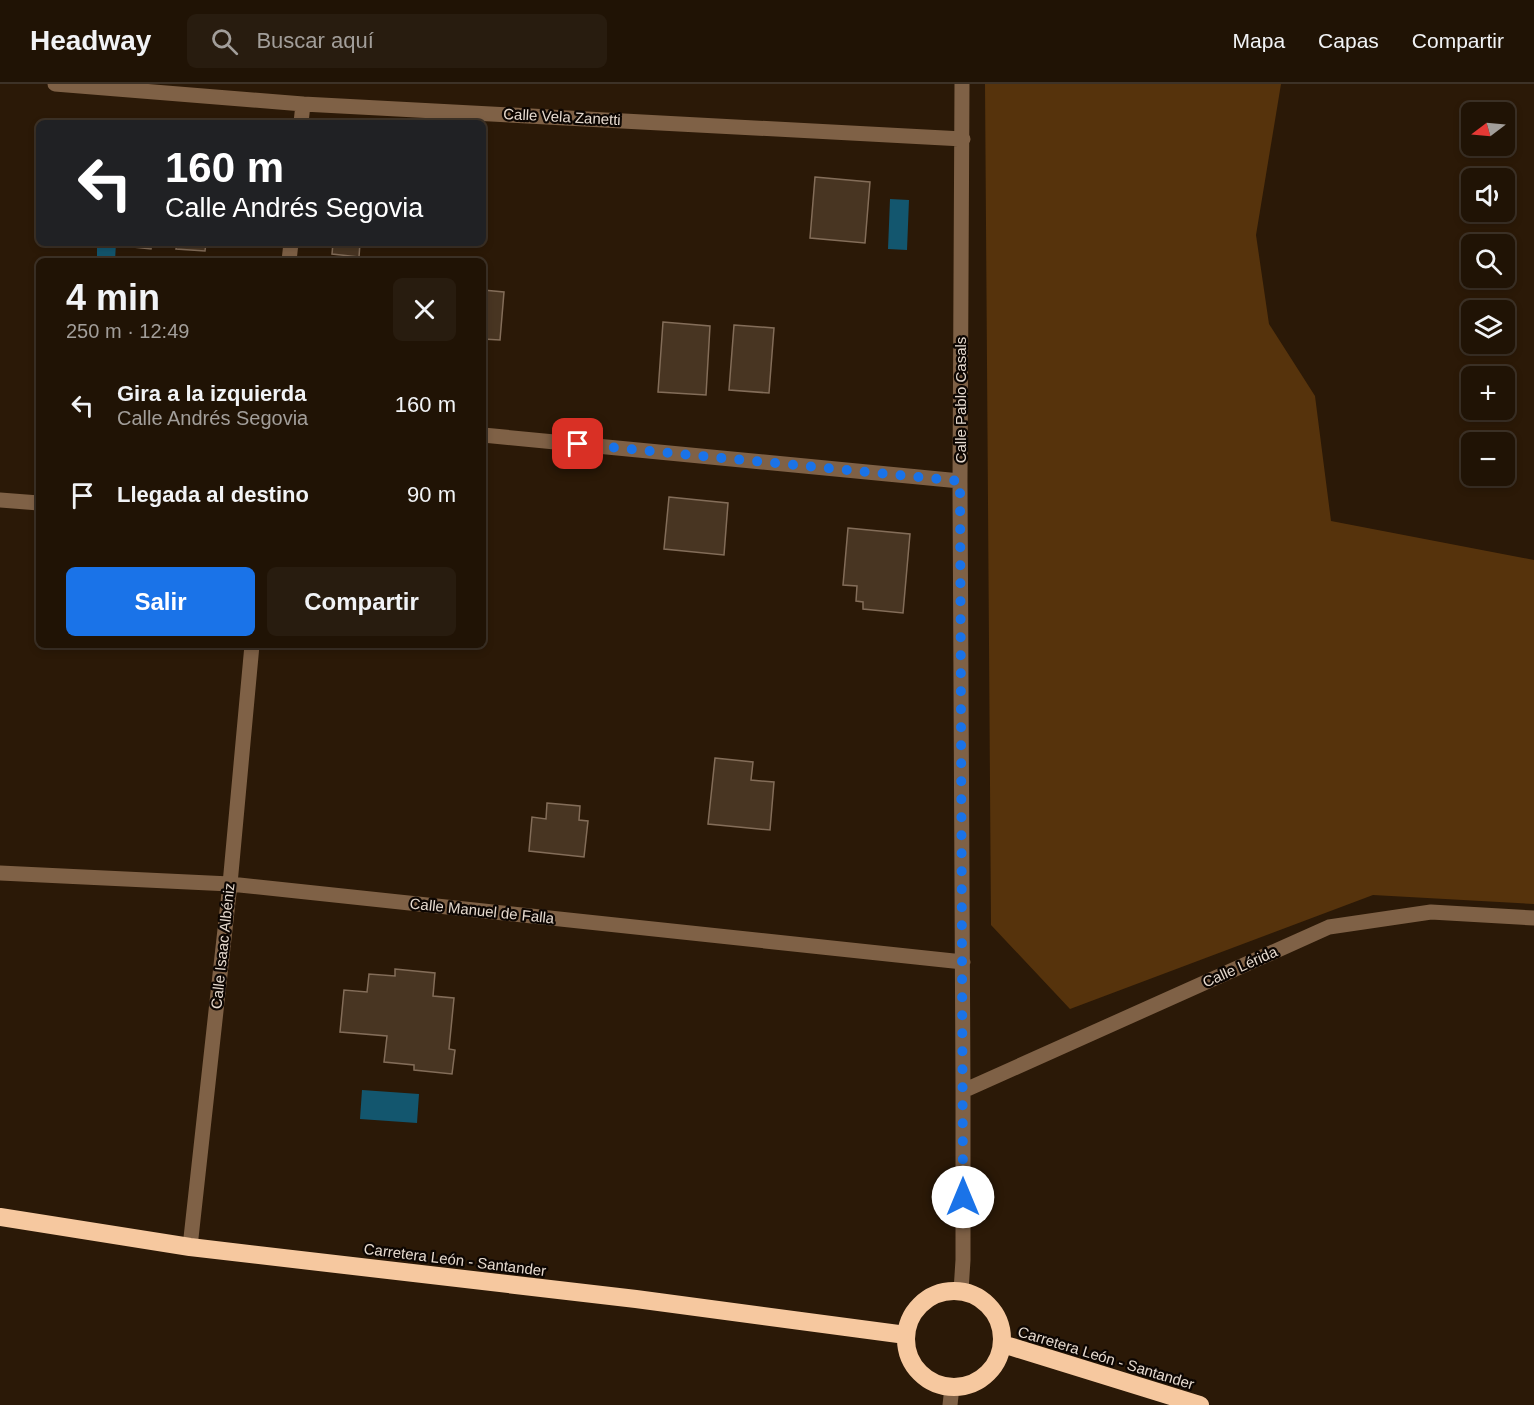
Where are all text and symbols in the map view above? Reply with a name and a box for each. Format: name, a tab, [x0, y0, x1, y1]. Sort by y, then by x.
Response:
search box	[187, 14, 607, 68]
text: Headway	[30, 25, 151, 56]
icon: search	[208, 25, 241, 58]
text: Buscar aquí	[256, 28, 374, 53]
text: Mapa	[1233, 29, 1285, 52]
text: Capas	[1318, 29, 1379, 52]
text: Compartir	[1412, 29, 1504, 52]
north arrow	[1461, 102, 1515, 156]
map controls	[1461, 102, 1515, 486]
street label: Calle Vela Zanetti	[503, 105, 621, 128]
icon: left	[66, 144, 144, 222]
text: 160 m	[165, 144, 284, 191]
button: sound	[1461, 168, 1515, 222]
text: Calle Andrés Segovia	[165, 193, 423, 223]
button: search	[1461, 234, 1515, 288]
text: 4 min	[66, 277, 160, 318]
button: close	[393, 278, 456, 341]
button: layers	[1461, 300, 1515, 354]
text: 250 m · 12:49	[66, 320, 189, 342]
street label: Calle Pablo Casals	[952, 337, 969, 463]
button: +	[1461, 366, 1515, 420]
text: Gira a la izquierda	[117, 381, 307, 406]
icon: left	[66, 389, 99, 422]
text: 160 m	[395, 392, 456, 417]
text: Calle Andrés Segovia	[117, 407, 308, 429]
pin	[552, 418, 603, 469]
icon: arrive	[561, 427, 594, 460]
button: −	[1461, 432, 1515, 486]
icon: arrive	[66, 479, 99, 512]
text: Llegada al destino	[117, 482, 309, 507]
text: 90 m	[407, 482, 456, 507]
button: Salir	[66, 567, 255, 636]
button: Compartir	[267, 567, 456, 636]
street label: Calle Isaac Albéniz	[207, 882, 238, 1010]
street label: Calle Manuel de Falla	[409, 894, 556, 927]
street label: Calle Lérida	[1200, 942, 1280, 991]
position arrow	[931, 1165, 995, 1229]
street label: Carretera León - Santander	[363, 1240, 547, 1279]
street label: Carretera León - Santander	[1016, 1323, 1196, 1392]

